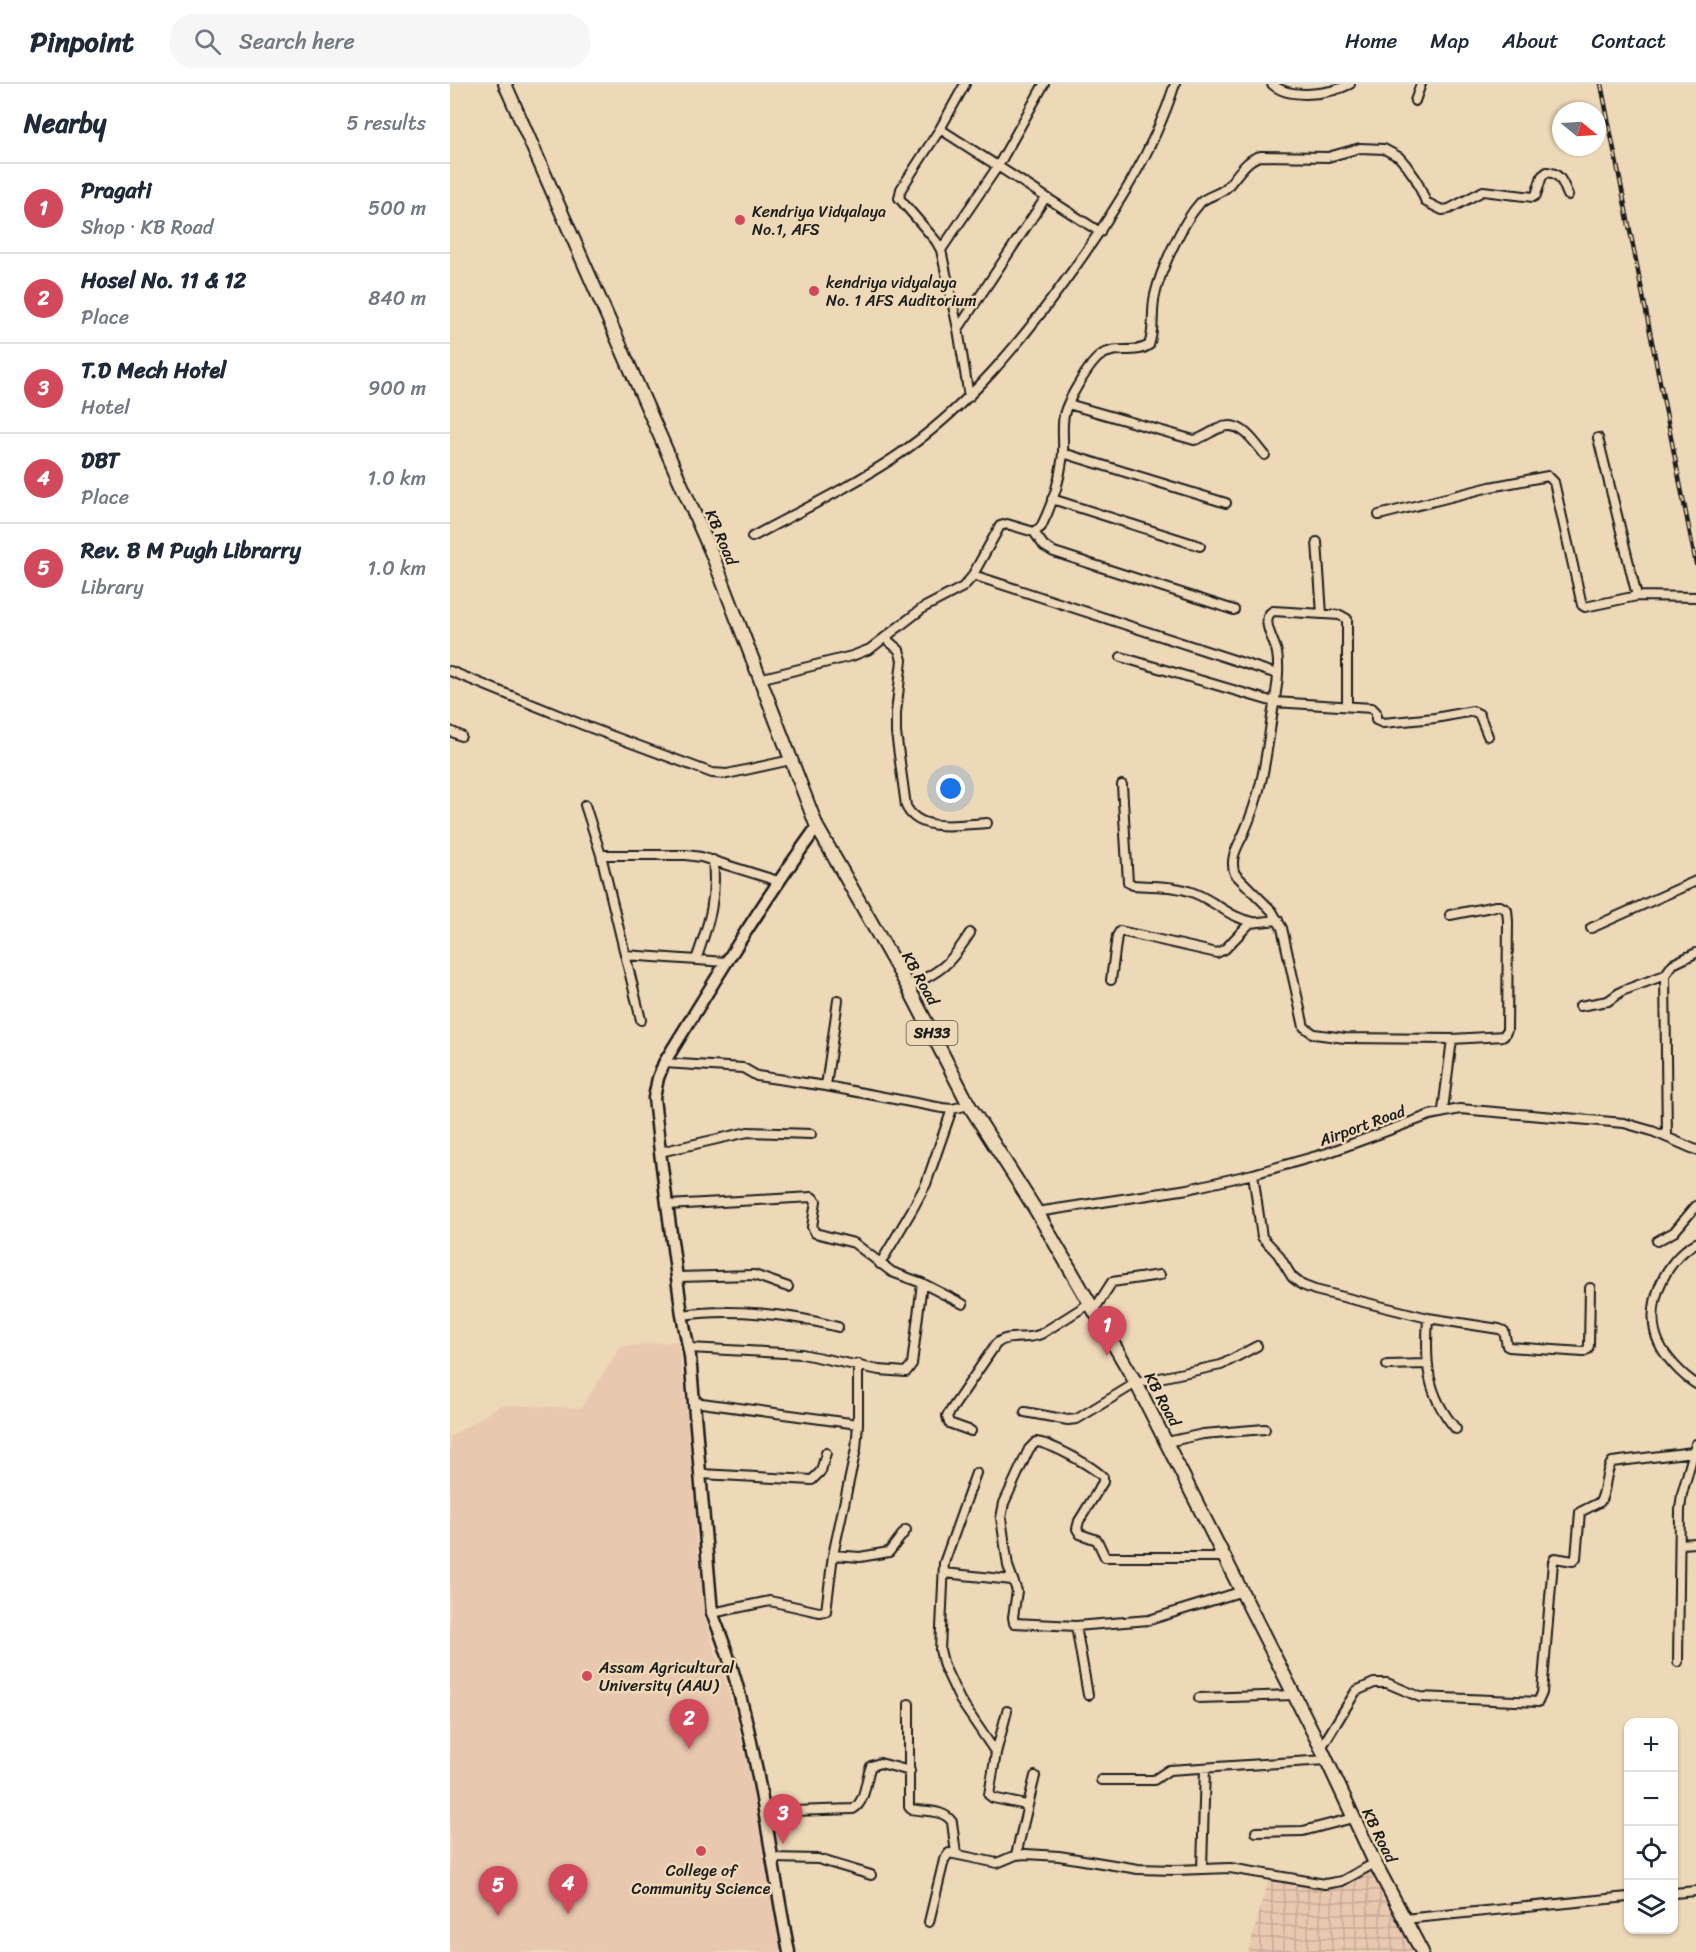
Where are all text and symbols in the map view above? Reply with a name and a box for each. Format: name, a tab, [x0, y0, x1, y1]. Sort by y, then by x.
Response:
search box	[170, 14, 590, 68]
text: Pinpoint	[30, 17, 134, 66]
text: Search here	[239, 22, 355, 61]
text: Home	[1345, 22, 1397, 60]
text: Map	[1430, 22, 1469, 60]
text: About	[1502, 22, 1559, 60]
text: Contact	[1592, 22, 1666, 60]
icon: search	[191, 25, 224, 58]
text: Nearby	[24, 100, 106, 146]
north arrow	[1552, 102, 1606, 156]
text: 5 results	[347, 106, 426, 141]
text: Pragati	[81, 171, 152, 210]
text: 1	[39, 191, 48, 226]
text: 500 m	[368, 191, 426, 226]
place label: Kendriya Vidyalaya No.1, AFS	[752, 197, 886, 244]
text: Shop · KB Road	[81, 210, 213, 245]
marker: Kendriya Vidyalaya No.1, AFS	[733, 213, 747, 227]
text: Hosel No. 11 & 12	[81, 261, 246, 300]
place label: kendriya vidyalaya No. 1 AFS Auditorium	[826, 268, 976, 315]
text: 2	[38, 281, 49, 316]
text: 840 m	[368, 281, 426, 316]
marker: kendriya vidyalaya No. 1 AFS Auditorium	[807, 284, 821, 298]
text: Place	[81, 300, 129, 335]
text: T.D Mech Hotel	[81, 351, 226, 390]
text: 3	[38, 371, 49, 406]
text: 900 m	[368, 371, 426, 406]
text: Hotel	[81, 390, 130, 425]
text: DBT	[81, 441, 119, 480]
text: 4	[37, 461, 50, 496]
text: 1.0 km	[368, 461, 426, 496]
text: Place	[81, 480, 129, 515]
street label: KB Road	[697, 505, 747, 571]
text: Rev. B M Pugh Librarry	[81, 531, 301, 570]
text: 5	[37, 551, 50, 586]
text: 1.0 km	[368, 551, 426, 586]
text: Library	[81, 570, 144, 605]
your location	[936, 774, 965, 803]
street label: KB Road	[894, 946, 948, 1012]
road number: SH33	[906, 1021, 958, 1045]
street label: Airport Road	[1314, 1096, 1411, 1155]
pin: 1	[1088, 1306, 1126, 1356]
street label: KB Road	[1136, 1367, 1190, 1433]
place label: Assam Agricultural University (AAU)	[598, 1653, 734, 1700]
marker: Assam Agricultural University (AAU)	[580, 1669, 594, 1683]
pin: 2	[670, 1700, 708, 1749]
map controls	[1624, 1718, 1678, 1934]
button: +	[1624, 1718, 1678, 1772]
button: −	[1624, 1772, 1678, 1826]
pin: 3	[764, 1794, 802, 1844]
street label: KB Road	[1354, 1803, 1406, 1869]
button: locate	[1624, 1826, 1678, 1880]
marker: College of Community Science	[694, 1844, 708, 1858]
place label: College of Community Science	[632, 1856, 771, 1903]
pin: 4	[548, 1864, 588, 1914]
pin: 5	[478, 1866, 518, 1916]
button: layers	[1624, 1880, 1678, 1934]

